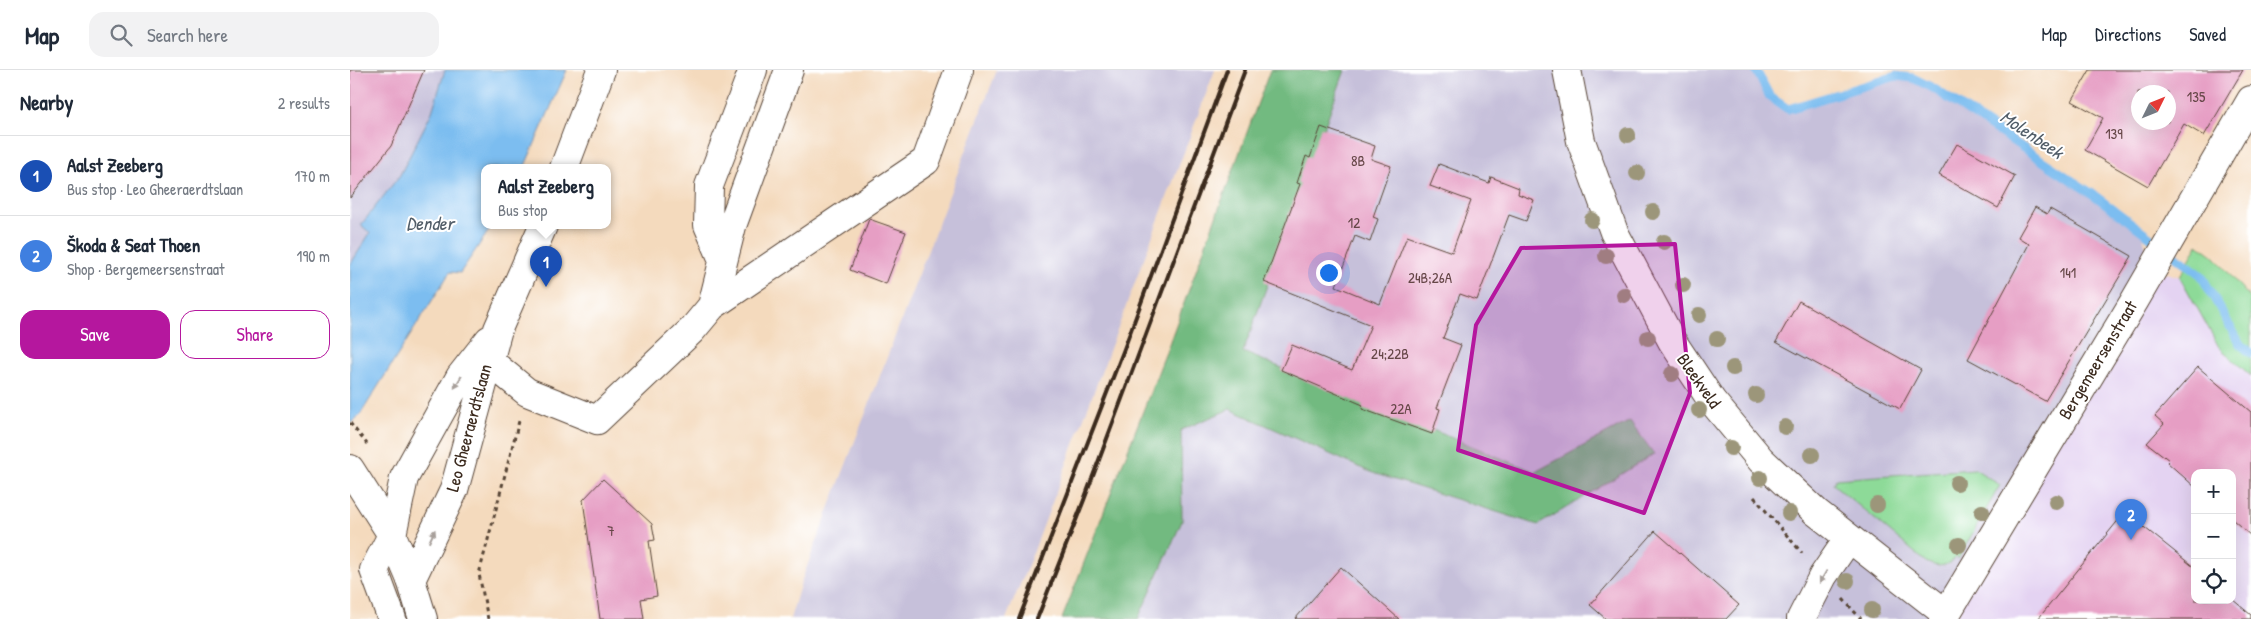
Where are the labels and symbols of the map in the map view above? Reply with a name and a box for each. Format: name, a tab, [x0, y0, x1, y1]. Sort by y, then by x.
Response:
north arrow	[2131, 85, 2176, 130]
house number: 135	[2187, 86, 2206, 107]
water label: Molenbeek	[1995, 103, 2070, 166]
house number: 139	[2105, 123, 2123, 144]
house number: 8B	[1351, 150, 1365, 171]
water label: Dender	[406, 210, 456, 236]
house number: 12	[1348, 212, 1360, 233]
pin: 1	[530, 246, 562, 287]
your location	[1316, 260, 1342, 286]
house number: 141	[2060, 262, 2076, 283]
house number: 24B;26A	[1408, 267, 1453, 288]
street label: Bergemeersenstraat	[2052, 295, 2143, 424]
house number: 24;22B	[1371, 343, 1409, 364]
street label: Bleekveld	[1671, 348, 1727, 413]
street label: Leo Gheeraerdtslaan	[439, 361, 498, 494]
one-way arrow	[453, 375, 462, 388]
house number: 22A	[1390, 398, 1412, 419]
pin: 2	[2115, 499, 2147, 540]
house number: 7	[607, 520, 615, 541]
one-way arrow	[428, 529, 436, 543]
one-way arrow	[1819, 570, 1827, 585]

